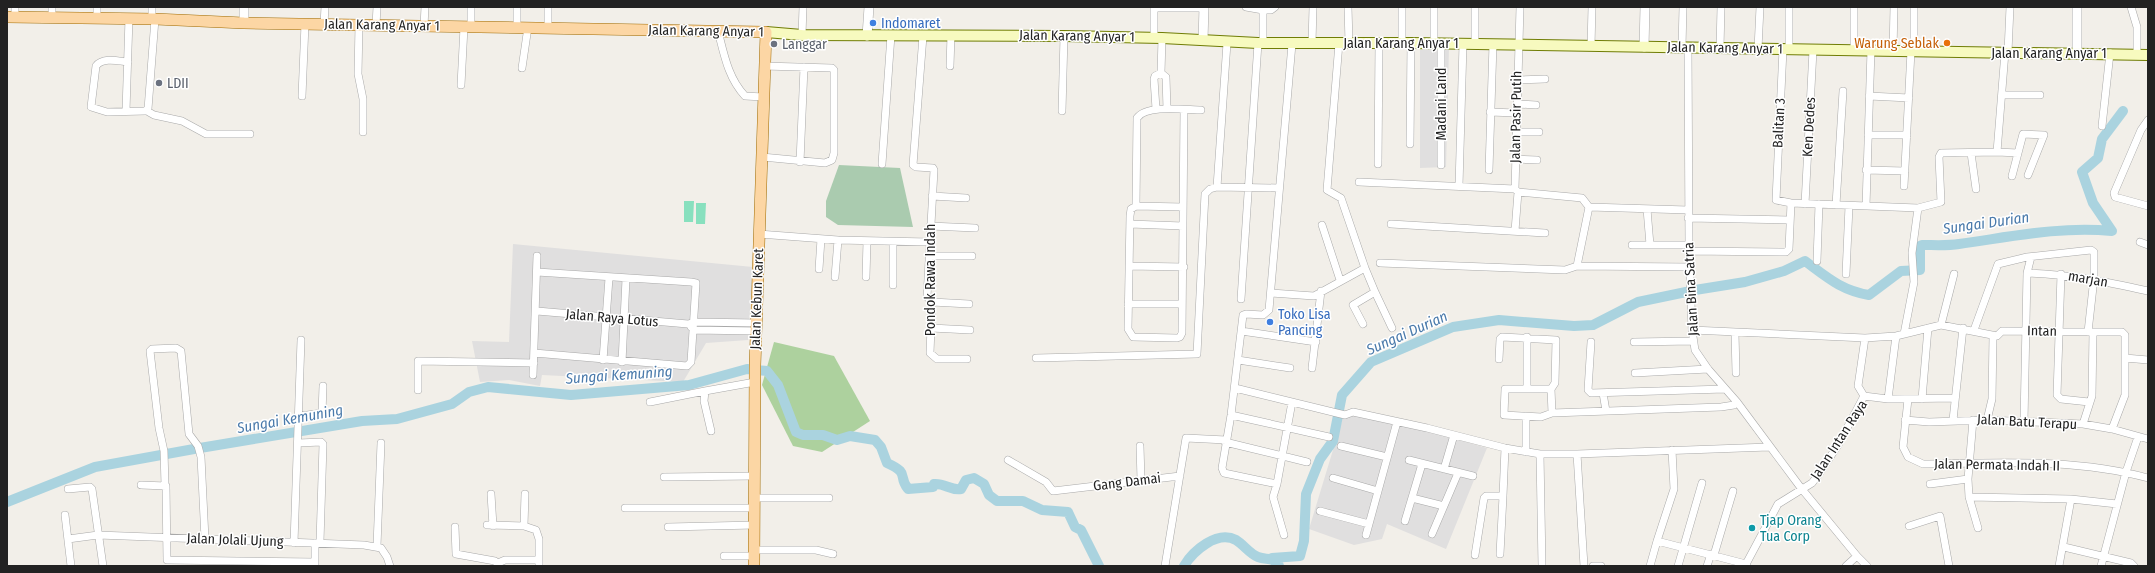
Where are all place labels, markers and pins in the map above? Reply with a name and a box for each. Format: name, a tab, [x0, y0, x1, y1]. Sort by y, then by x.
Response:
place label: Indomaret	[881, 15, 941, 32]
marker: Indomaret	[868, 18, 878, 28]
place label: Warung Seblak	[1854, 35, 1939, 52]
place label: Langgar	[782, 36, 827, 53]
marker: Warung Seblak	[1942, 38, 1952, 48]
marker: Langgar	[769, 39, 779, 49]
place label: LDII	[167, 75, 189, 92]
marker: LDII	[154, 78, 164, 88]
place label: Toko Lisa Pancing	[1278, 306, 1331, 339]
marker: Toko Lisa Pancing	[1265, 317, 1275, 327]
place label: Tjap Orang Tua Corp	[1760, 512, 1822, 545]
marker: Tjap Orang Tua Corp	[1747, 523, 1757, 533]

